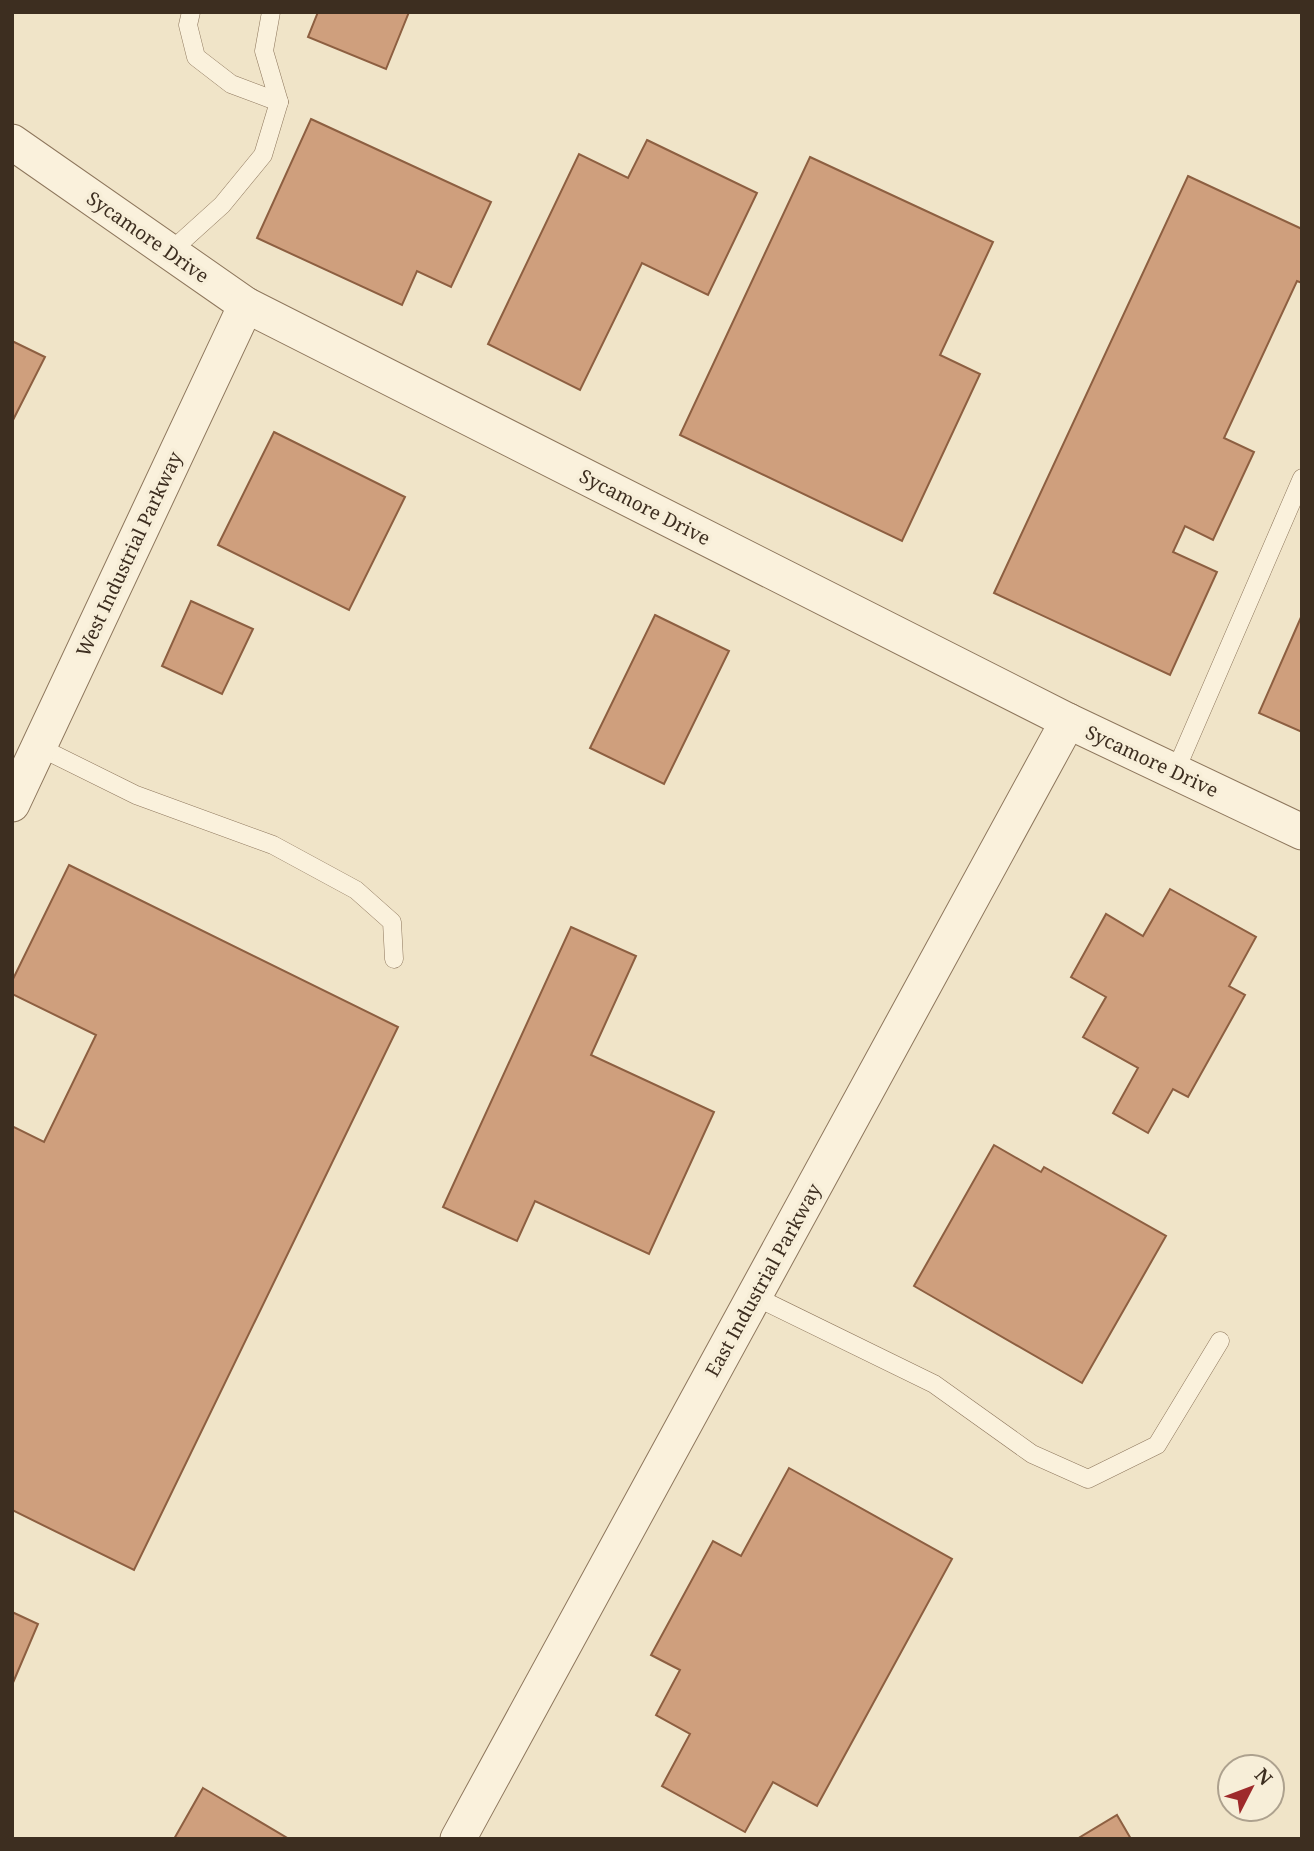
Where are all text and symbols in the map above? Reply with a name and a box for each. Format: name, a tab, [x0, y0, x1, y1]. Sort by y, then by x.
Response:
street label: Sycamore Drive	[82, 185, 214, 289]
street label: West Industrial Parkway	[70, 447, 188, 661]
street label: Sycamore Drive	[575, 463, 715, 551]
street label: Sycamore Drive	[1081, 719, 1223, 803]
street label: East Industrial Parkway	[699, 1178, 827, 1381]
north arrow	[1216, 1753, 1286, 1823]
text: N	[1249, 1762, 1278, 1791]

